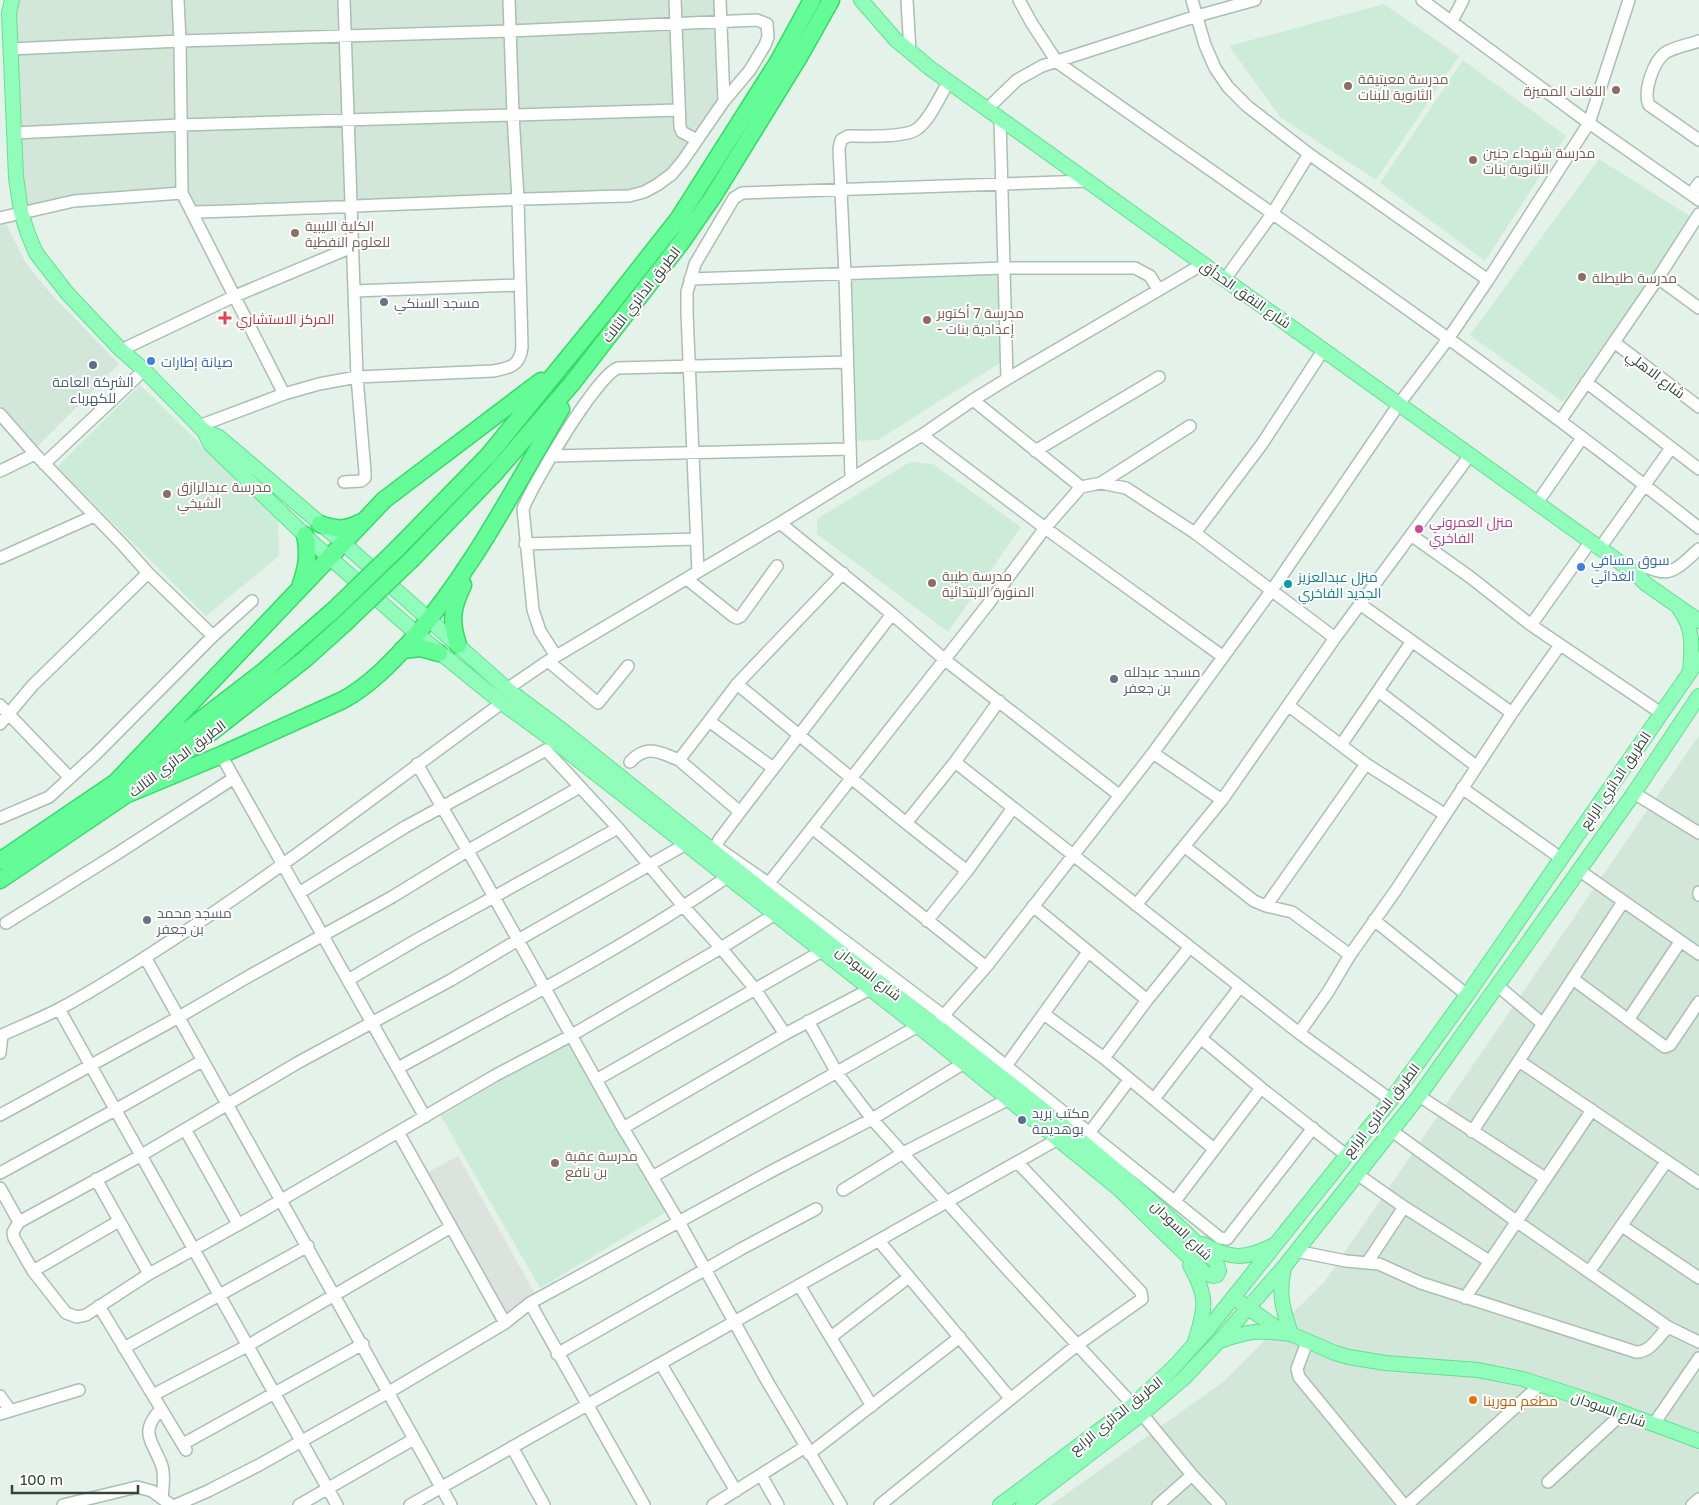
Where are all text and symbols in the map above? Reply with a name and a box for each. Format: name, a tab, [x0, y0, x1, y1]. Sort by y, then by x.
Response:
place label: مدرسة معيتيقة الثانوية للبنات	[1358, 70, 1449, 103]
marker: مدرسة معيتيقة الثانوية للبنات	[1342, 80, 1354, 92]
place label: اللغات المميزة	[1523, 82, 1606, 99]
marker: اللغات المميزة	[1610, 84, 1622, 96]
place label: مدرسة شهداء جنين الثانوية بنات	[1483, 144, 1595, 177]
marker: مدرسة شهداء جنين الثانوية بنات	[1467, 154, 1479, 166]
place label: الكلية الليبية للعلوم النفطية	[305, 217, 390, 252]
marker: الكلية الليبية للعلوم النفطية	[289, 227, 301, 239]
street label: الطريق الدائري الثالث	[598, 243, 687, 348]
street label: شارع النفق الحدأق	[1197, 256, 1295, 332]
place label: مدرسة طليطلة	[1592, 269, 1677, 286]
marker: مدرسة طليطلة	[1576, 271, 1588, 283]
place label: مسجد السنكي	[394, 294, 480, 315]
marker: مسجد السنكي	[378, 296, 390, 308]
place label: مدرسة 7 أكتوبر - إعدادية بنات	[936, 304, 1024, 338]
place label: المركز الاستشاري	[236, 310, 335, 331]
marker: المركز الاستشاري	[218, 311, 232, 325]
marker: مدرسة 7 أكتوبر - إعدادية بنات	[921, 314, 933, 326]
street label: شارع الاهلي	[1621, 346, 1689, 405]
place label: صيانة إطارات	[161, 353, 233, 371]
marker: صيانة إطارات	[145, 355, 157, 367]
marker: الشركة العامة للكهرباء	[87, 359, 99, 371]
place label: الشركة العامة للكهرباء	[52, 373, 134, 406]
place label: مدرسة عبدالرازق الشيخي	[177, 478, 272, 515]
marker: مدرسة عبدالرازق الشيخي	[161, 488, 173, 500]
place label: منزل العمروني الفاخري	[1429, 513, 1513, 550]
marker: منزل العمروني الفاخري	[1413, 523, 1425, 535]
place label: سوق مسافي الغذائي	[1591, 551, 1670, 588]
marker: سوق مسافي الغذائي	[1575, 561, 1587, 573]
place label: مدرسة طيبة المنورة الابتدائية	[942, 567, 1034, 600]
place label: منزل عبدالعزيز الجديد الفاخري	[1297, 568, 1381, 605]
marker: مدرسة طيبة المنورة الابتدائية	[926, 577, 938, 589]
marker: منزل عبدالعزيز الجديد الفاخري	[1282, 578, 1294, 590]
place label: مسجد عبدلله بن جعفر	[1123, 663, 1201, 696]
marker: مسجد عبدلله بن جعفر	[1108, 673, 1120, 685]
street label: الطريق الدائري الثالث	[125, 716, 231, 803]
street label: الطريق الدائري الرابع	[1576, 728, 1657, 834]
place label: مسجد محمد بن جعفر	[156, 904, 232, 937]
marker: مسجد محمد بن جعفر	[141, 914, 153, 926]
street label: شارع السودان	[832, 942, 905, 1005]
street label: الطريق الدائري الرابع	[1339, 1060, 1426, 1163]
place label: مكتب بريد بوهديمة	[1032, 1104, 1090, 1137]
marker: مكتب بريد بوهديمة	[1016, 1114, 1028, 1126]
place label: مدرسة عقبة بن نافع	[565, 1147, 638, 1181]
marker: مدرسة عقبة بن نافع	[549, 1157, 561, 1169]
street label: شارع السودان	[1147, 1197, 1216, 1264]
street label: الطريق الدائري الرابع	[1066, 1372, 1168, 1461]
street label: شارع السودان	[1569, 1388, 1649, 1431]
place label: مطعم مورينا	[1483, 1392, 1558, 1411]
marker: مطعم مورينا	[1467, 1394, 1479, 1406]
scale bar	[12, 1462, 139, 1494]
text: 100 m	[20, 1470, 63, 1488]

